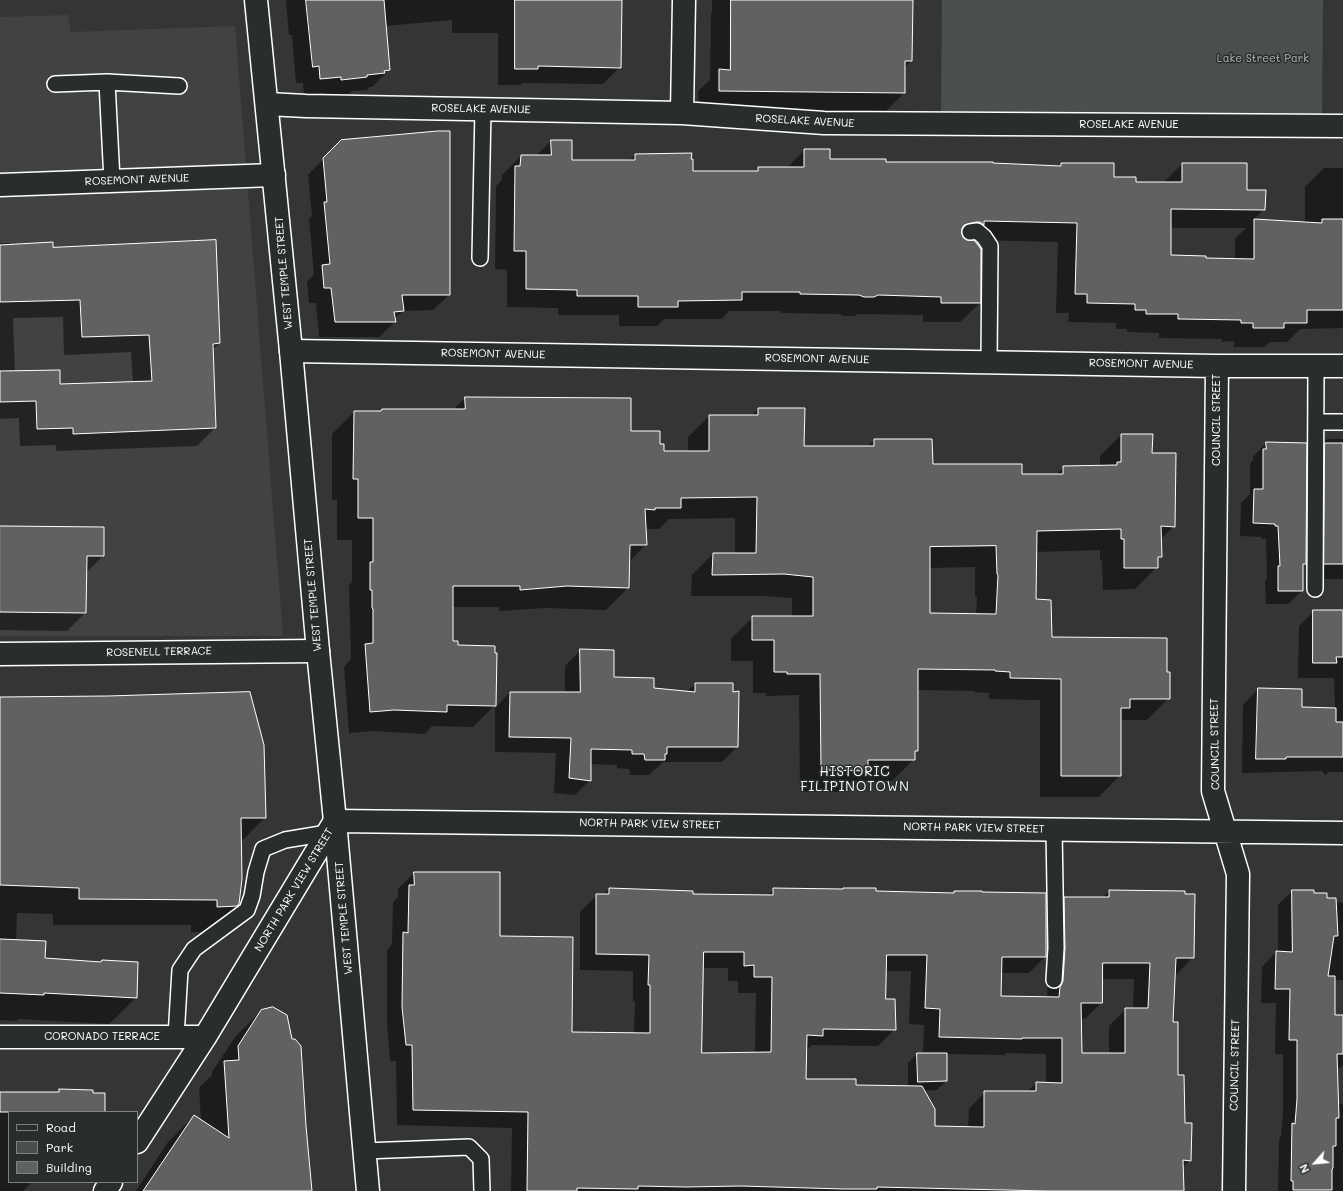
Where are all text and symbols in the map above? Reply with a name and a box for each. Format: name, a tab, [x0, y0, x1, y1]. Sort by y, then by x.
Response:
park label: Lake Street Park	[1217, 52, 1309, 66]
street label: ROSELAKE AVENUE	[431, 102, 531, 116]
street label: ROSELAKE AVENUE	[755, 112, 855, 130]
street label: ROSELAKE AVENUE	[1079, 118, 1179, 132]
street label: ROSEMONT AVENUE	[85, 172, 189, 188]
street label: WEST TEMPLE STREET	[272, 216, 296, 330]
street label: ROSEMONT AVENUE	[441, 346, 545, 362]
street label: ROSEMONT AVENUE	[765, 351, 869, 367]
street label: ROSEMONT AVENUE	[1089, 356, 1193, 372]
street label: COUNCIL STREET	[1210, 374, 1224, 466]
street label: WEST TEMPLE STREET	[301, 538, 325, 652]
street label: ROSENELL TERRACE	[106, 644, 212, 660]
street label: COUNCIL STREET	[1208, 698, 1222, 790]
district label: HISTORIC FILIPINOTOWN	[800, 764, 910, 795]
street label: NORTH PARK VIEW STREET	[579, 816, 721, 832]
street label: NORTH PARK VIEW STREET	[903, 820, 1045, 836]
street label: NORTH PARK VIEW STREET	[252, 826, 336, 954]
street label: WEST TEMPLE STREET	[332, 861, 356, 975]
street label: COUNCIL STREET	[1228, 1019, 1242, 1111]
street label: CORONADO TERRACE	[44, 1030, 160, 1044]
legend	[8, 1111, 138, 1183]
text: Road	[46, 1119, 76, 1135]
text: Park	[46, 1139, 73, 1155]
north arrow	[1295, 1143, 1335, 1183]
text: Building	[46, 1159, 92, 1175]
text: N	[1295, 1162, 1312, 1176]

